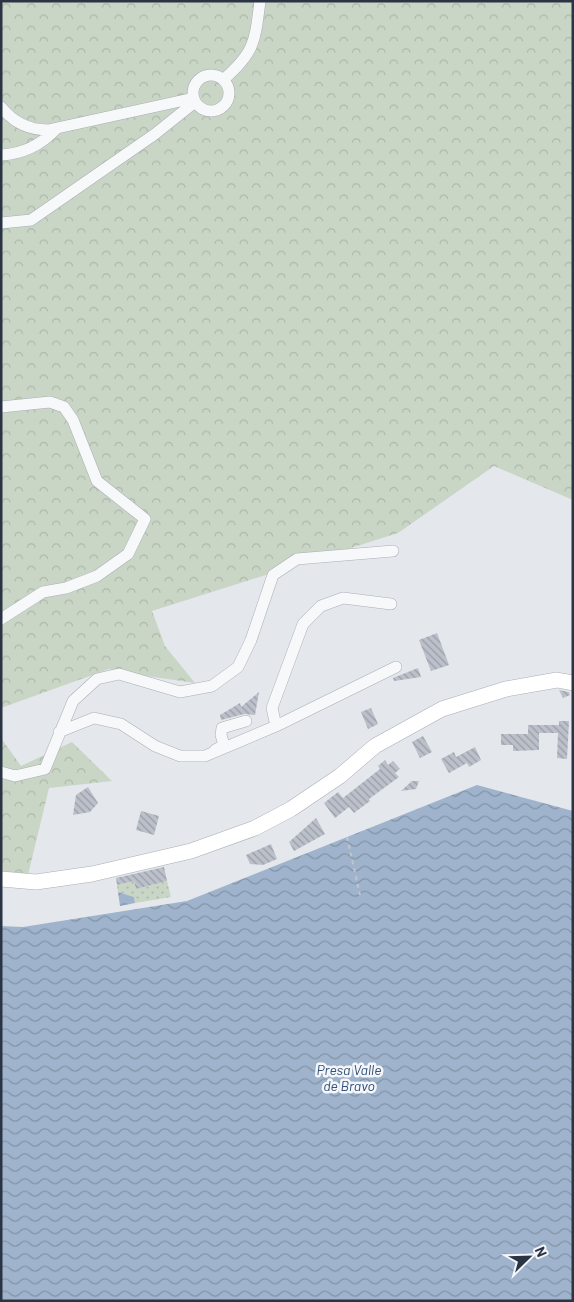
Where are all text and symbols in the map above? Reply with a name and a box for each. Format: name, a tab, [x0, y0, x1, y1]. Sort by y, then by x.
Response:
water label: Presa Valle de Bravo	[317, 1061, 381, 1094]
north arrow	[504, 1232, 554, 1282]
text: N	[532, 1244, 551, 1259]

